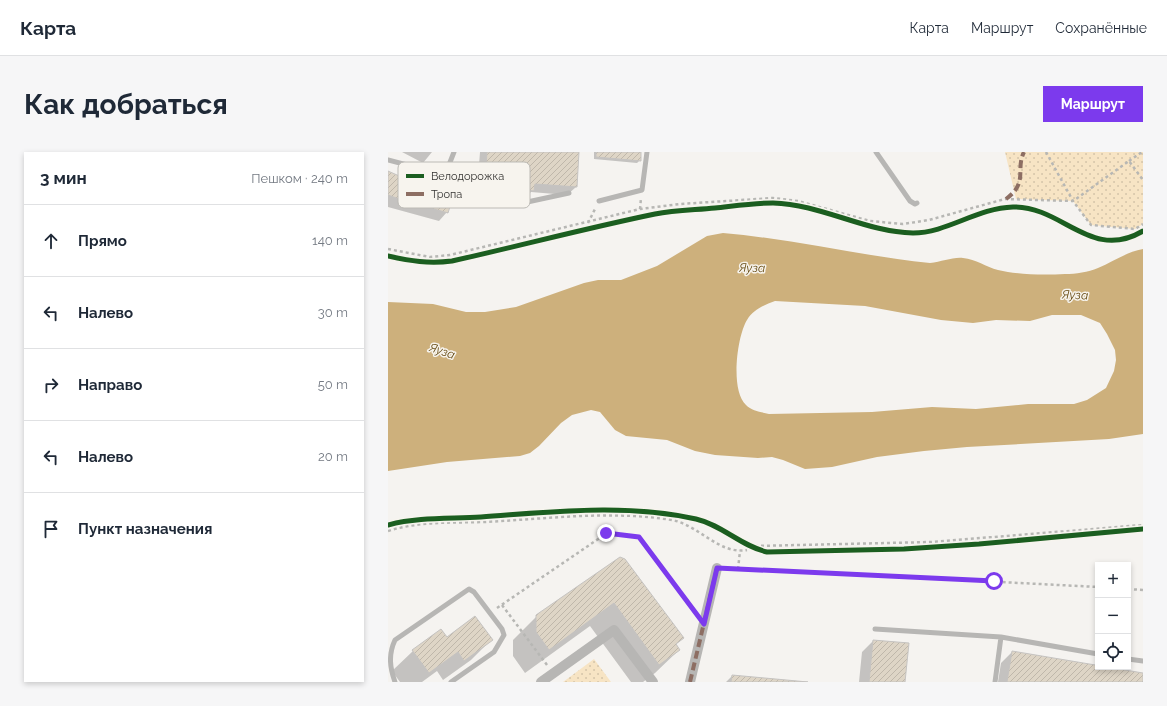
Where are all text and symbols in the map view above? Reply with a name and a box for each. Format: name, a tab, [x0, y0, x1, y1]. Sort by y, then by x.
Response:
text: Карта	[20, 17, 76, 39]
text: Карта	[910, 20, 949, 36]
text: Маршрут	[971, 20, 1033, 36]
text: Сохранённые	[1055, 20, 1147, 36]
button: Маршрут	[1043, 86, 1143, 122]
text: Как добраться	[24, 88, 228, 121]
legend	[398, 162, 530, 208]
text: 3 мин	[40, 168, 87, 188]
text: Велодорожка	[431, 170, 504, 183]
text: Пешком · 240 m	[251, 171, 348, 186]
text: Тропа	[431, 188, 462, 201]
icon: ahead	[40, 230, 62, 252]
text: Прямо	[78, 232, 127, 250]
text: 140 m	[312, 233, 348, 248]
water label: Яуза	[739, 261, 765, 275]
water label: Яуза	[1061, 288, 1089, 302]
icon: left	[40, 302, 62, 324]
text: Налево	[78, 304, 133, 322]
text: 30 m	[318, 305, 348, 320]
water label: Яуза	[427, 340, 457, 362]
icon: right	[40, 374, 62, 396]
text: Направо	[78, 376, 142, 394]
text: 50 m	[318, 377, 348, 392]
icon: left	[40, 446, 62, 468]
text: Налево	[78, 448, 133, 466]
text: 20 m	[318, 449, 348, 464]
icon: arrive	[40, 518, 62, 540]
text: Пункт назначения	[78, 520, 212, 538]
route end	[597, 524, 615, 542]
map controls	[1095, 562, 1131, 670]
button: +	[1095, 562, 1131, 598]
route start	[985, 572, 1003, 590]
button: −	[1095, 598, 1131, 634]
button: locate	[1095, 634, 1131, 670]

